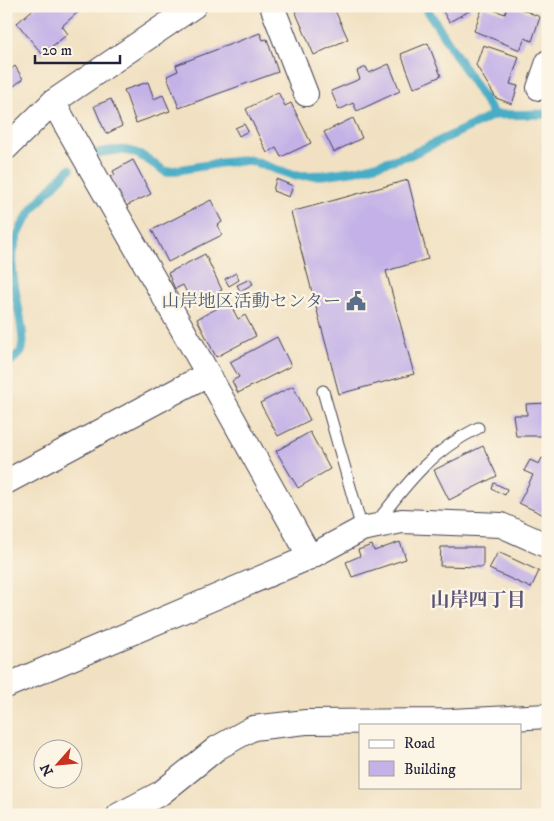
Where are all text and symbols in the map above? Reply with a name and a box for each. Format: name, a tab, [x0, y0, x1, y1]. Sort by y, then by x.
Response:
scale bar	[35, 32, 120, 64]
text: 20 m	[42, 41, 72, 60]
public building icon: 山岸地区活動センター	[345, 290, 367, 312]
place label: 山岸地区活動センター	[162, 291, 341, 313]
district label: 山岸四丁目	[430, 589, 526, 612]
legend	[359, 724, 522, 788]
text: Road	[404, 734, 436, 753]
north arrow	[32, 738, 82, 788]
text: N	[36, 760, 58, 779]
text: Building	[404, 760, 456, 779]

